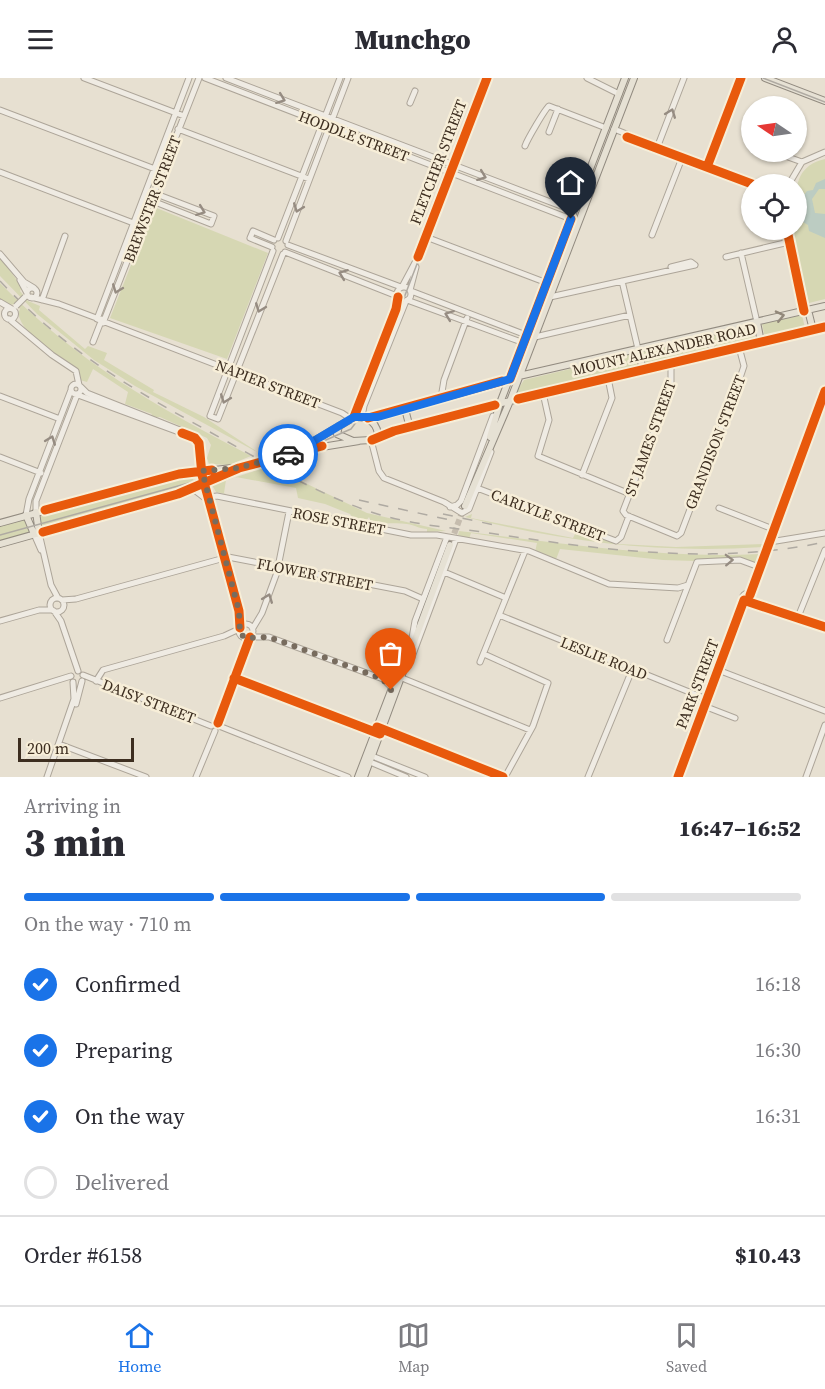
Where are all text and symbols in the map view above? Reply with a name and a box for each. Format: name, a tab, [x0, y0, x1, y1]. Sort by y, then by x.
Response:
text: Munchgo	[354, 21, 471, 58]
icon: menu	[24, 23, 57, 56]
icon: person	[768, 23, 801, 56]
one-way arrow	[274, 92, 285, 104]
north arrow	[741, 96, 807, 162]
map controls	[741, 96, 807, 240]
street label: FLETCHER STREET	[405, 97, 471, 227]
street label: HODDLE STREET	[296, 105, 412, 167]
one-way arrow	[663, 108, 676, 119]
street label: BREWSTER STREET	[118, 133, 186, 265]
pin	[545, 157, 596, 219]
icon: home	[554, 166, 587, 199]
one-way arrow	[476, 169, 487, 181]
button: locate	[741, 174, 807, 240]
one-way arrow	[293, 202, 305, 213]
one-way arrow	[195, 204, 206, 216]
one-way arrow	[339, 269, 349, 282]
one-way arrow	[112, 283, 125, 294]
one-way arrow	[255, 301, 267, 312]
one-way arrow	[444, 310, 455, 322]
one-way arrow	[775, 311, 785, 324]
street label: MOUNT ALEXANDER ROAD	[570, 318, 758, 380]
street label: NAPIER STREET	[213, 354, 323, 414]
street label: GRANDISON STREET	[680, 372, 750, 512]
street label: ST JAMES STREET	[619, 377, 681, 499]
one-way arrow	[220, 393, 233, 404]
courier	[258, 424, 318, 484]
one-way arrow	[44, 435, 57, 446]
icon: car	[272, 438, 305, 471]
street label: CARLYLE STREET	[488, 484, 608, 546]
street label: ROSE STREET	[291, 502, 387, 540]
street label: FLOWER STREET	[255, 552, 375, 596]
one-way arrow	[724, 554, 733, 567]
one-way arrow	[260, 594, 273, 604]
pin	[365, 628, 416, 690]
street label: LESLIE ROAD	[557, 631, 651, 685]
street label: PARK STREET	[670, 636, 724, 732]
icon: bag	[374, 637, 407, 670]
street label: DAISY STREET	[99, 674, 199, 728]
scale bar	[18, 735, 134, 762]
text: 200 m	[27, 737, 69, 759]
text: Arriving in	[24, 792, 121, 820]
text: 16:47–16:52	[679, 813, 801, 843]
text: 3 min	[24, 816, 126, 869]
text: On the way · 710 m	[24, 910, 191, 938]
icon: check	[24, 968, 57, 1001]
text: Confirmed	[75, 969, 180, 999]
text: 16:18	[755, 970, 801, 998]
icon: check	[24, 1034, 57, 1067]
text: Preparing	[75, 1035, 172, 1065]
text: 16:30	[755, 1036, 801, 1064]
icon: check	[24, 1100, 57, 1133]
text: On the way	[75, 1101, 184, 1131]
text: 16:31	[755, 1102, 801, 1130]
text: Delivered	[75, 1167, 169, 1197]
text: Order #6158	[24, 1240, 142, 1270]
text: $10.43	[735, 1240, 801, 1270]
tab: Home	[118, 1319, 162, 1377]
tab: Map	[397, 1319, 430, 1377]
tab: Saved	[666, 1319, 707, 1377]

